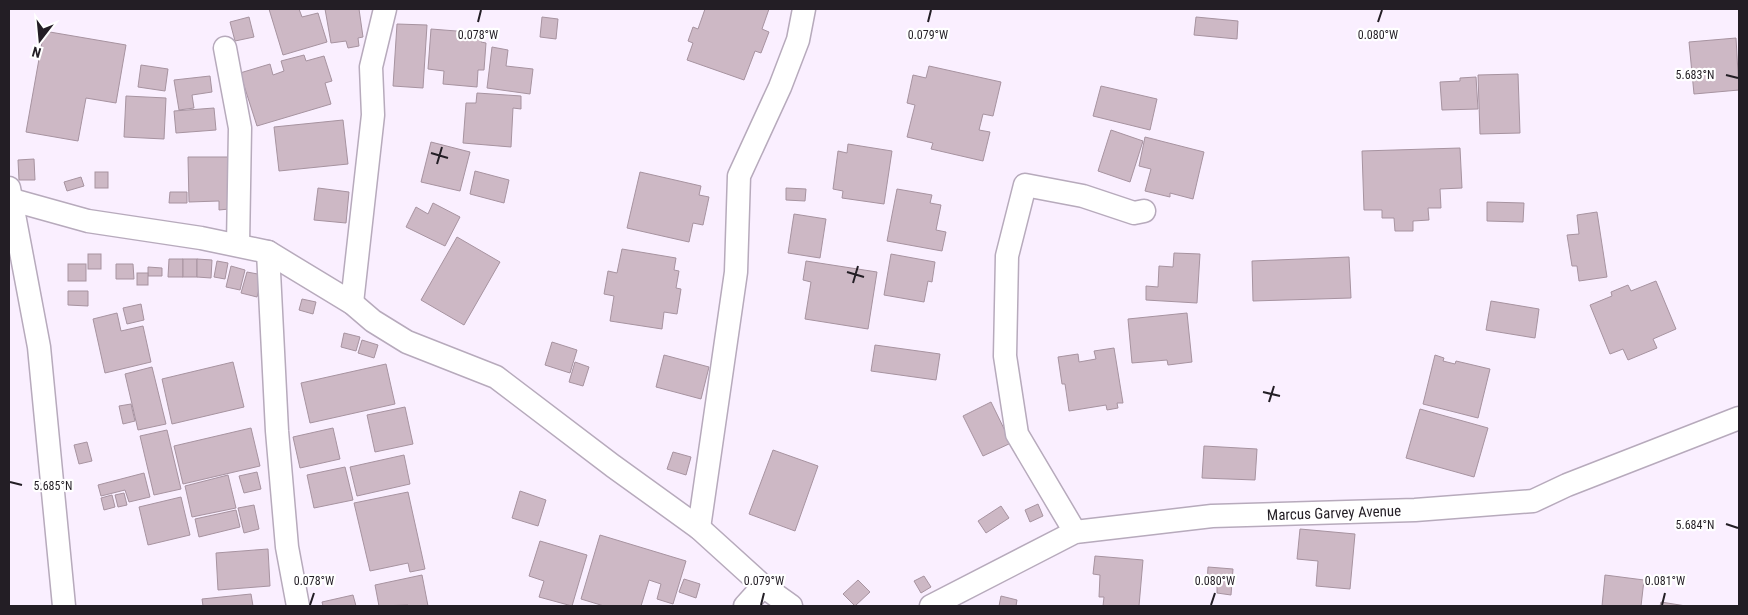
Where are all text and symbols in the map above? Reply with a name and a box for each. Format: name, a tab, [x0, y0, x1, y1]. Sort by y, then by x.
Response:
north arrow	[15, 15, 65, 65]
text: 0.078°W	[458, 28, 498, 42]
text: 0.079°W	[908, 28, 948, 42]
text: 0.080°W	[1358, 28, 1398, 42]
text: N	[30, 44, 43, 61]
text: 5.683°N	[1676, 68, 1714, 82]
text: 5.685°N	[34, 479, 72, 493]
street label: Marcus Garvey Avenue	[1267, 502, 1401, 524]
text: 5.684°N	[1676, 518, 1714, 532]
text: 0.078°W	[294, 574, 334, 588]
text: 0.079°W	[744, 574, 784, 588]
text: 0.080°W	[1195, 574, 1235, 588]
text: 0.081°W	[1645, 574, 1685, 588]

